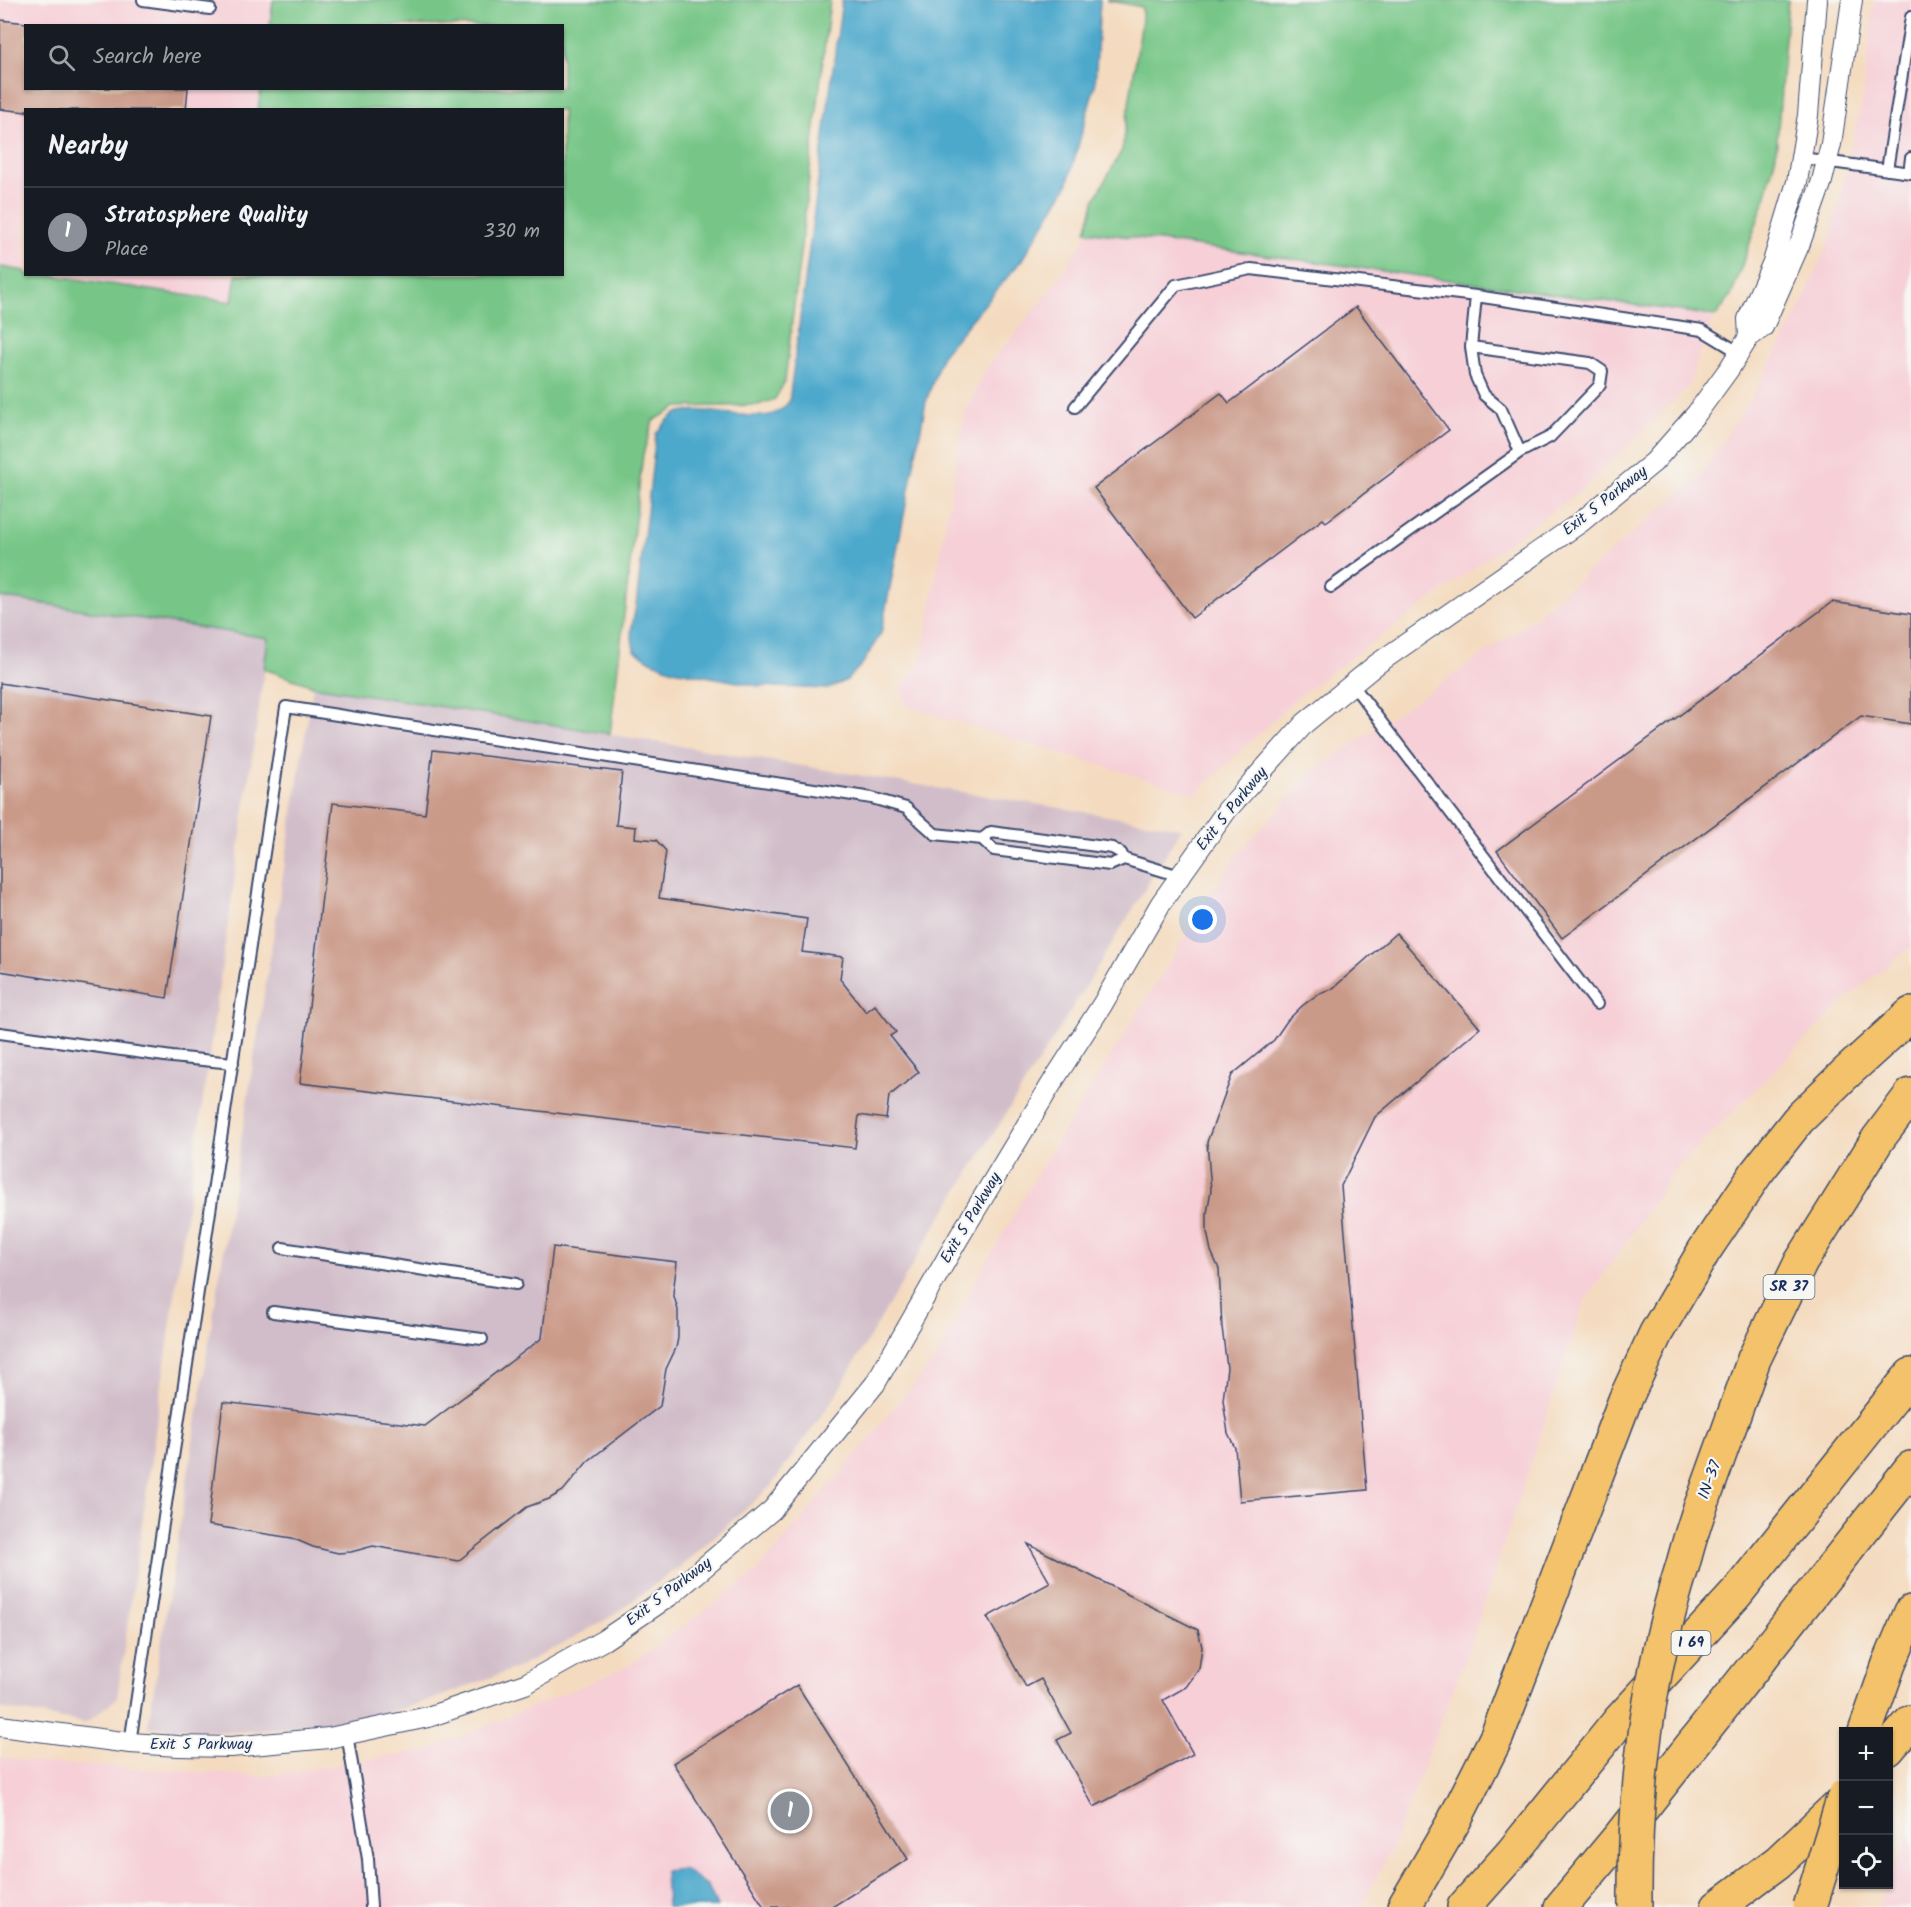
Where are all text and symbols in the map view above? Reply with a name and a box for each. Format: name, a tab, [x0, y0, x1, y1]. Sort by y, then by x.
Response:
search box	[24, 24, 564, 90]
text: Search here	[93, 40, 201, 75]
icon: search	[45, 41, 78, 74]
text: Nearby	[48, 126, 128, 168]
text: Stratosphere Quality	[105, 199, 308, 234]
text: 1	[64, 216, 71, 248]
text: 330 m	[483, 216, 540, 248]
text: Place	[105, 234, 148, 266]
street label: Exit 5 Parkway	[1557, 459, 1653, 542]
street label: Exit 5 Parkway	[1190, 761, 1274, 857]
your location	[1188, 905, 1217, 934]
street label: Exit 5 Parkway	[934, 1167, 1008, 1268]
road number: SR 37	[1764, 1275, 1814, 1299]
street label: IN-37	[1691, 1457, 1729, 1503]
street label: Exit 5 Parkway	[621, 1551, 718, 1633]
road number: I 69	[1672, 1631, 1710, 1655]
map controls	[1839, 1727, 1893, 1889]
button: +	[1839, 1727, 1893, 1781]
street label: Exit 5 Parkway	[150, 1732, 253, 1757]
button: −	[1839, 1781, 1893, 1835]
pin: 1	[770, 1788, 810, 1834]
button: locate	[1839, 1835, 1893, 1889]

